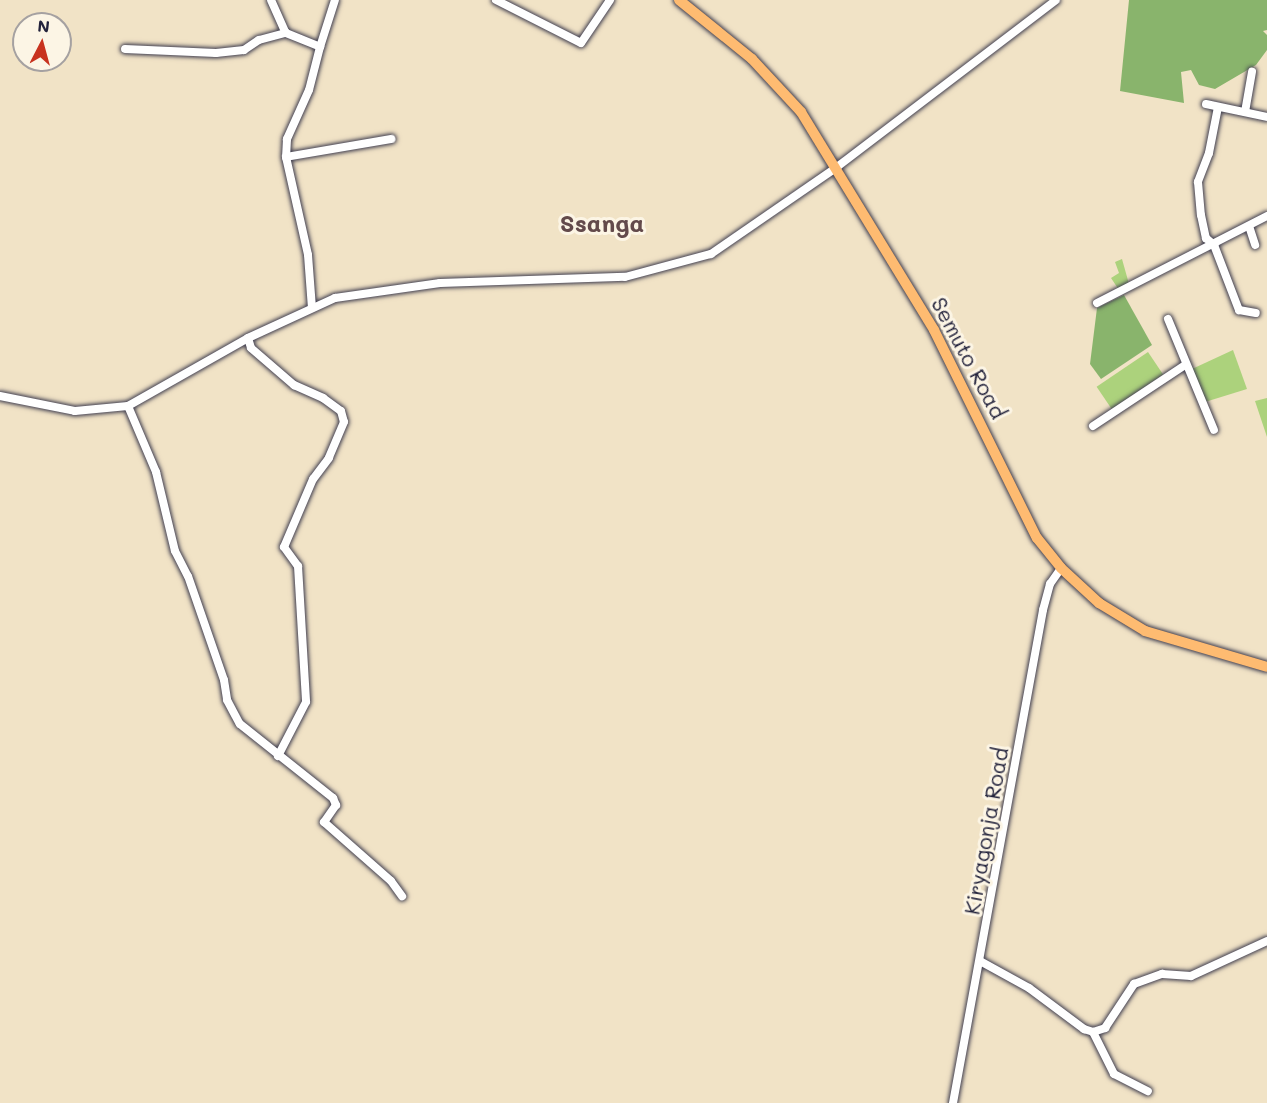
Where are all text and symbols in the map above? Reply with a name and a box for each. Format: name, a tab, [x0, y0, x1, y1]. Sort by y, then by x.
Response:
north arrow	[12, 12, 72, 72]
text: N	[37, 15, 51, 37]
district label: Ssanga	[560, 209, 644, 237]
street label: Semuto Road	[926, 293, 1012, 423]
street label: Kiryagonja Road	[959, 745, 1013, 917]

